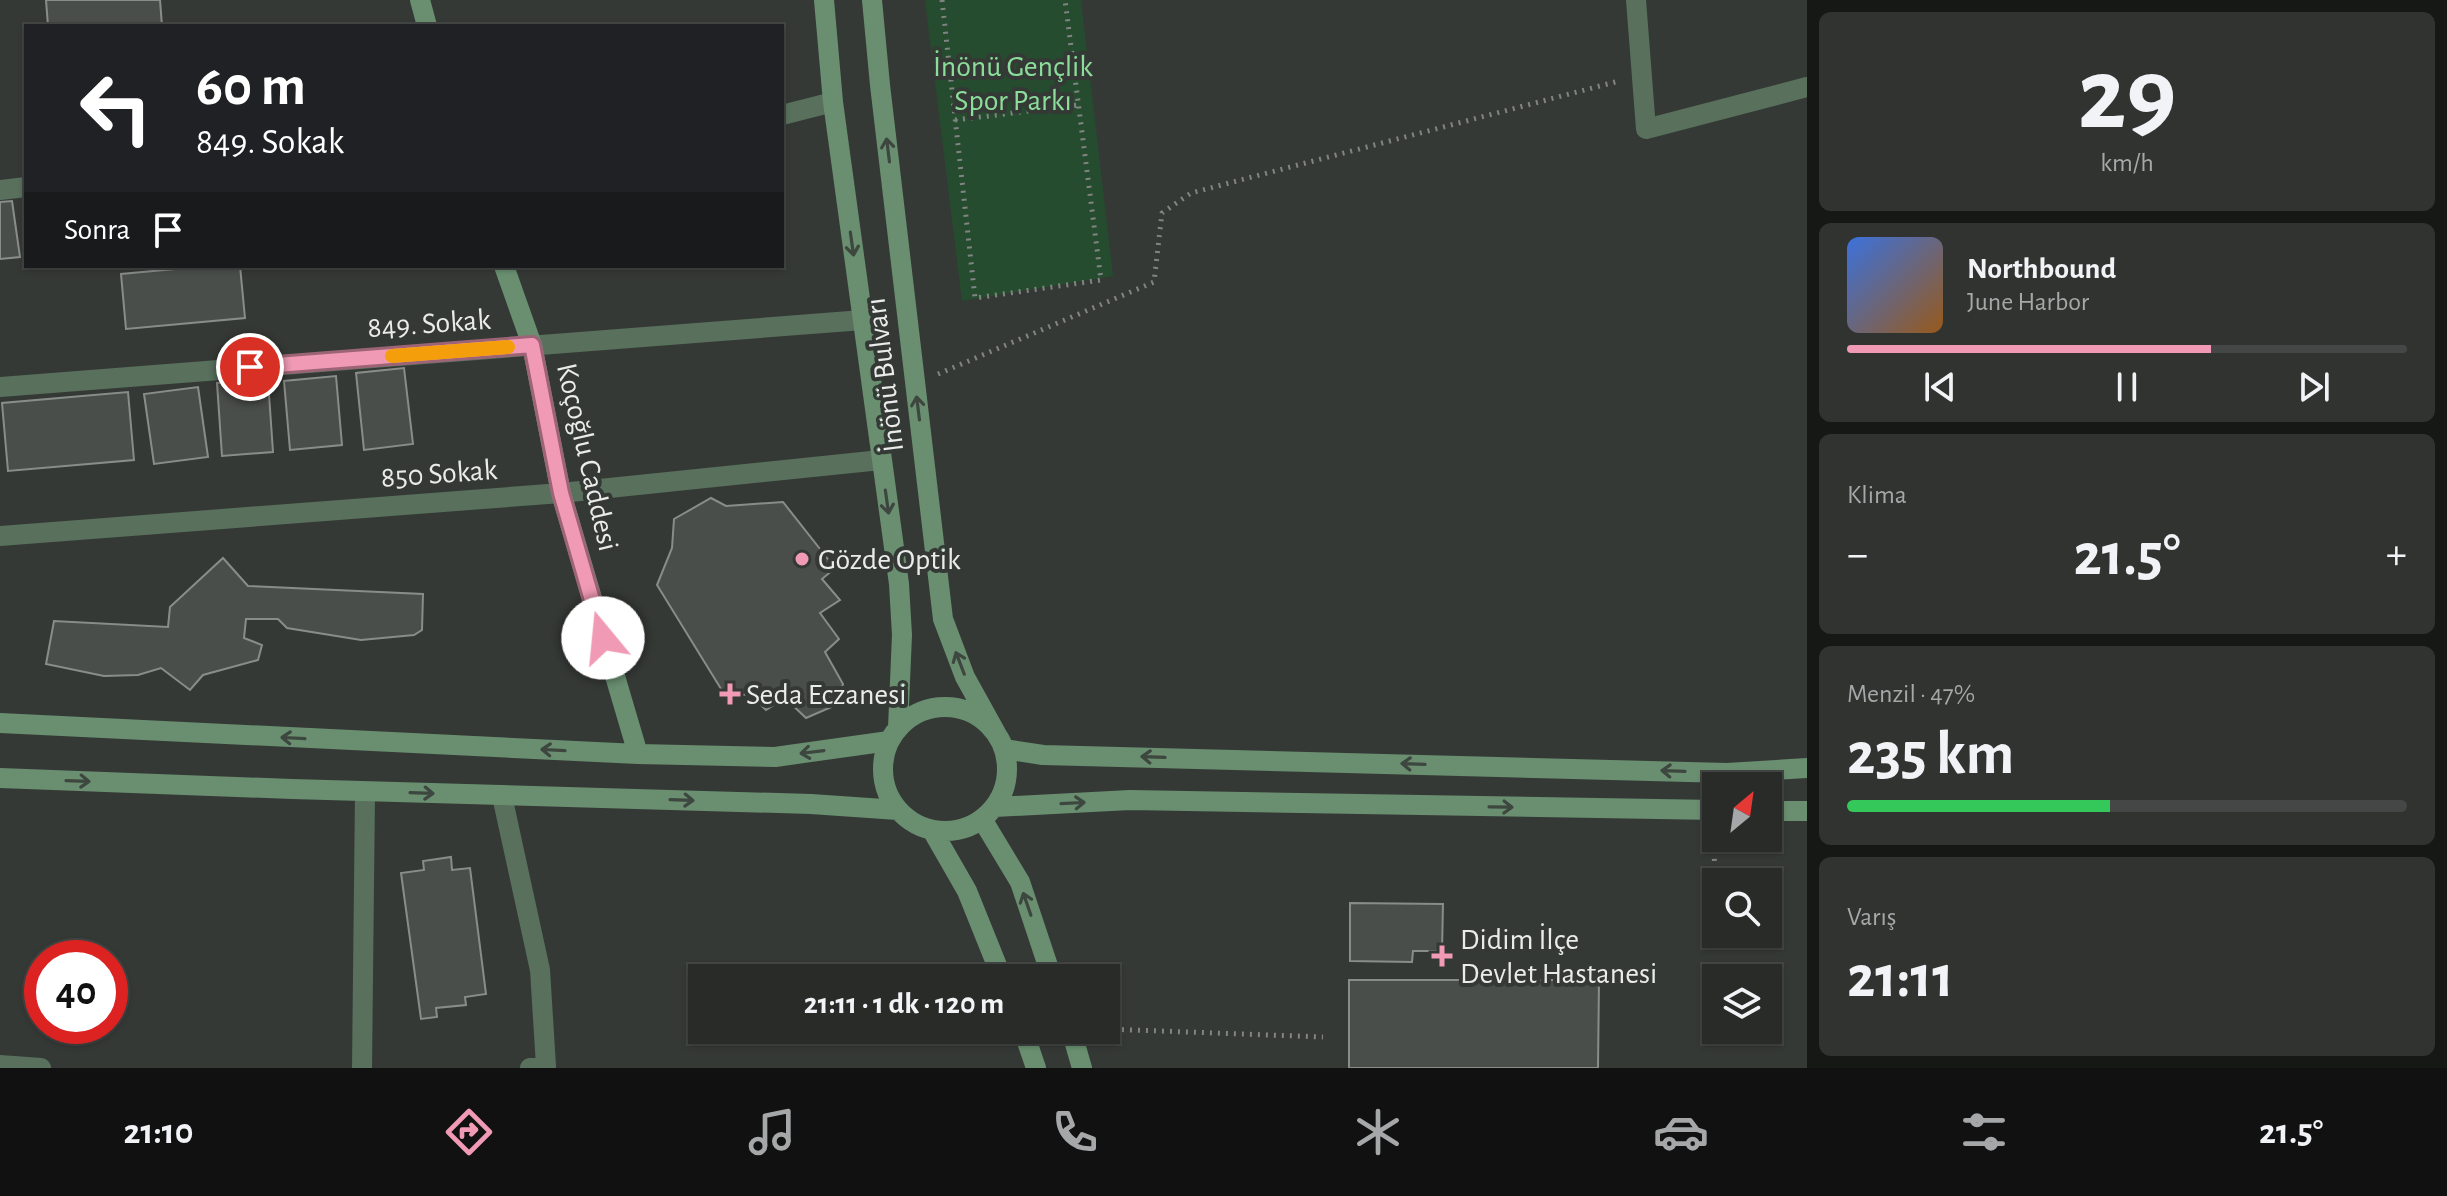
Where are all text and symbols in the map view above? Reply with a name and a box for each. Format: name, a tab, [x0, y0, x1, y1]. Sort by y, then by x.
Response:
text: 29	[2077, 44, 2177, 148]
park label: İnönü Gençlik Spor Parkı	[933, 50, 1093, 116]
icon: left	[64, 56, 168, 160]
text: 60 m	[196, 59, 306, 115]
text: 849. Sokak	[196, 124, 344, 160]
one-way arrow	[880, 137, 895, 164]
text: km/h	[2100, 150, 2154, 176]
icon: arrive	[146, 208, 190, 252]
text: Sonra	[64, 215, 130, 245]
one-way arrow	[845, 231, 860, 256]
text: Northbound	[1967, 254, 2116, 284]
text: June Harbor	[1967, 289, 2089, 315]
street label: İnönü Bulvarı	[859, 296, 909, 454]
street label: 849. Sokak	[366, 305, 492, 343]
pin	[216, 333, 284, 401]
icon: arrive	[228, 345, 272, 389]
street label: Koçoğlu Caddesi	[551, 360, 623, 554]
icon: previous	[1918, 365, 1962, 409]
icon: pause	[2105, 365, 2149, 409]
icon: next	[2292, 365, 2336, 409]
one-way arrow	[910, 396, 925, 421]
street label: 850 Sokak	[380, 455, 499, 493]
text: Klima	[1847, 482, 1907, 508]
one-way arrow	[880, 489, 895, 514]
text: 21.5°	[2073, 526, 2181, 586]
text: −	[1847, 533, 1868, 577]
text: +	[2386, 533, 2407, 577]
place label: Gözde Optik	[818, 545, 961, 575]
marker: Gözde Optik	[793, 550, 811, 568]
position arrow	[561, 596, 645, 680]
one-way arrow	[952, 651, 966, 676]
place label: Seda Eczanesi	[746, 680, 907, 710]
text: Menzil · 47%	[1847, 681, 1975, 707]
marker: Seda Eczanesi	[721, 685, 739, 703]
text: 235 km	[1847, 725, 2014, 785]
one-way arrow	[280, 731, 307, 746]
one-way arrow	[540, 743, 567, 758]
one-way arrow	[800, 745, 825, 760]
one-way arrow	[1140, 750, 1167, 765]
one-way arrow	[1400, 757, 1427, 772]
one-way arrow	[1660, 764, 1687, 779]
north arrow	[1702, 772, 1782, 852]
map controls	[1702, 772, 1782, 1044]
one-way arrow	[64, 773, 91, 788]
one-way arrow	[408, 786, 435, 801]
one-way arrow	[668, 793, 695, 808]
one-way arrow	[1059, 795, 1086, 810]
one-way arrow	[1487, 799, 1514, 814]
button: search	[1702, 868, 1782, 948]
one-way arrow	[1018, 892, 1033, 917]
text: Varış	[1847, 904, 1896, 930]
place label: Didim İlçe Devlet Hastanesi	[1460, 923, 1657, 989]
speed limit sign: 40	[24, 940, 128, 1044]
marker: Didim İlçe Devlet Hastanesi	[1431, 945, 1453, 967]
text: 21:11	[1847, 948, 1954, 1008]
button: layers	[1702, 964, 1782, 1044]
text: 21:11 · 1 dk · 120 m	[804, 989, 1004, 1019]
icon: directions	[441, 1104, 497, 1160]
icon: music	[744, 1104, 800, 1160]
icon: phone	[1047, 1104, 1103, 1160]
icon: climate	[1350, 1104, 1406, 1160]
icon: car	[1653, 1104, 1709, 1160]
icon: filters	[1956, 1104, 2012, 1160]
text: 21:10	[124, 1114, 193, 1150]
text: 21.5°	[2259, 1114, 2323, 1150]

